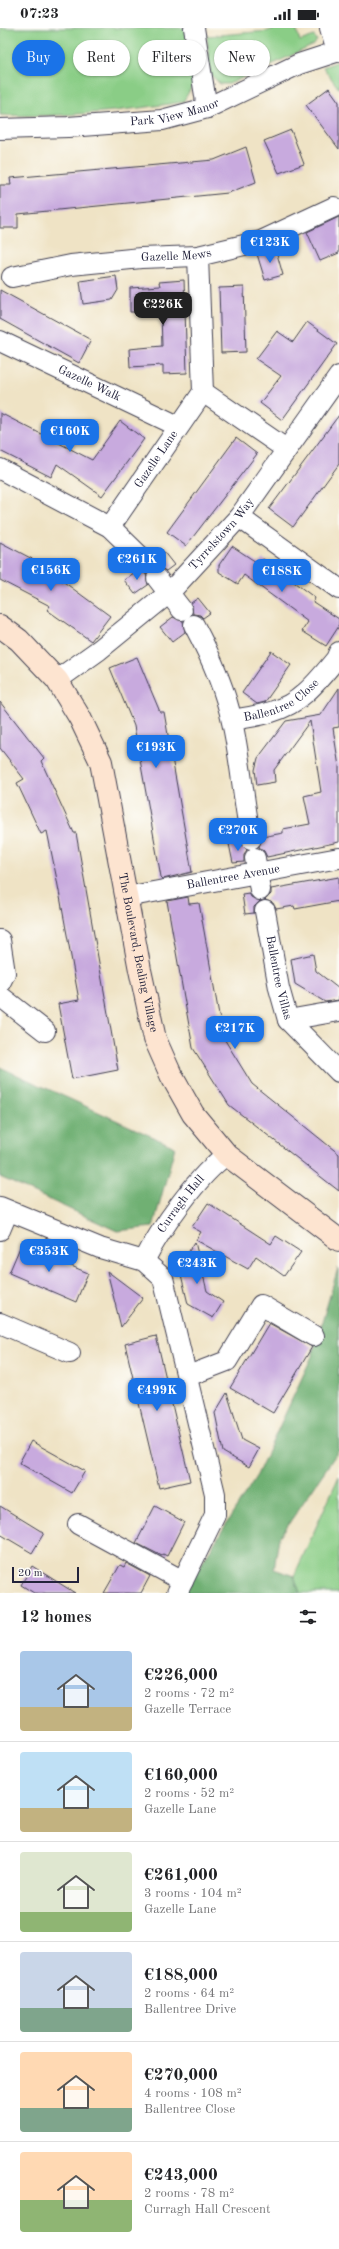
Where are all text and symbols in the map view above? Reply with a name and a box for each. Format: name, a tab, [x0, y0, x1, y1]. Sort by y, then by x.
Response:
text: 07:23	[20, 7, 59, 22]
chip: Buy	[12, 40, 65, 76]
chip: Rent	[73, 40, 130, 76]
chip: Filters	[138, 40, 206, 76]
chip: New	[214, 40, 270, 76]
street label: Park View Manor	[130, 97, 221, 128]
pin: €123K	[242, 230, 298, 264]
text: €123K	[250, 236, 290, 249]
street label: Gazelle Mews	[141, 247, 213, 264]
pin: €226K	[135, 292, 191, 326]
text: €226K	[143, 298, 183, 311]
street label: Gazelle Walk	[56, 364, 123, 404]
pin: €160K	[42, 419, 98, 453]
text: €160K	[50, 425, 90, 438]
street label: Gazelle Lane	[133, 428, 181, 490]
street label: Tyrrelstown Way	[187, 495, 257, 573]
pin: €261K	[109, 547, 165, 581]
text: €261K	[117, 553, 157, 566]
pin: €156K	[23, 558, 79, 592]
pin: €188K	[254, 559, 310, 593]
text: €156K	[31, 564, 71, 577]
text: €188K	[262, 565, 302, 578]
street label: Ballentree Close	[243, 677, 322, 724]
pin: €193K	[128, 735, 184, 769]
text: €193K	[136, 741, 176, 754]
pin: €270K	[210, 818, 266, 852]
text: €270K	[218, 824, 258, 837]
street label: Ballentree Avenue	[186, 863, 281, 892]
street label: The Boulevard, Bealing Village	[116, 872, 159, 1034]
street label: Ballentree Villas	[264, 935, 294, 1021]
pin: €217K	[207, 1016, 263, 1050]
text: €217K	[215, 1022, 255, 1035]
street label: Curragh Hall	[156, 1173, 207, 1235]
pin: €353K	[21, 1239, 77, 1273]
text: €353K	[29, 1245, 69, 1258]
pin: €243K	[169, 1251, 225, 1285]
text: €243K	[177, 1257, 217, 1270]
pin: €499K	[129, 1378, 185, 1412]
text: €499K	[137, 1384, 177, 1397]
scale bar	[12, 1565, 79, 1584]
text: 20 m	[18, 1568, 43, 1579]
icon: filters	[297, 1606, 319, 1628]
text: 12 homes	[20, 1609, 92, 1626]
icon: home	[52, 1667, 100, 1715]
text: €226,000	[144, 1667, 218, 1684]
text: 2 rooms · 72 m²	[144, 1687, 234, 1700]
text: Gazelle Terrace	[144, 1703, 231, 1716]
text: €160,000	[144, 1767, 218, 1784]
icon: home	[52, 1768, 100, 1816]
text: 2 rooms · 52 m²	[144, 1787, 234, 1800]
text: Gazelle Lane	[144, 1803, 216, 1816]
text: €261,000	[144, 1867, 218, 1884]
icon: home	[52, 1868, 100, 1916]
text: 3 rooms · 104 m²	[144, 1887, 242, 1900]
text: Gazelle Lane	[144, 1903, 216, 1916]
text: €188,000	[144, 1967, 218, 1984]
icon: home	[52, 1968, 100, 2016]
text: 2 rooms · 64 m²	[144, 1987, 234, 2000]
text: Ballentree Drive	[144, 2003, 236, 2016]
text: €270,000	[144, 2067, 218, 2084]
icon: home	[52, 2068, 100, 2116]
text: 4 rooms · 108 m²	[144, 2087, 242, 2100]
text: Ballentree Close	[144, 2103, 235, 2116]
text: €243,000	[144, 2167, 218, 2184]
icon: home	[52, 2168, 100, 2216]
text: 2 rooms · 78 m²	[144, 2187, 234, 2200]
text: Curragh Hall Crescent	[144, 2203, 271, 2216]

